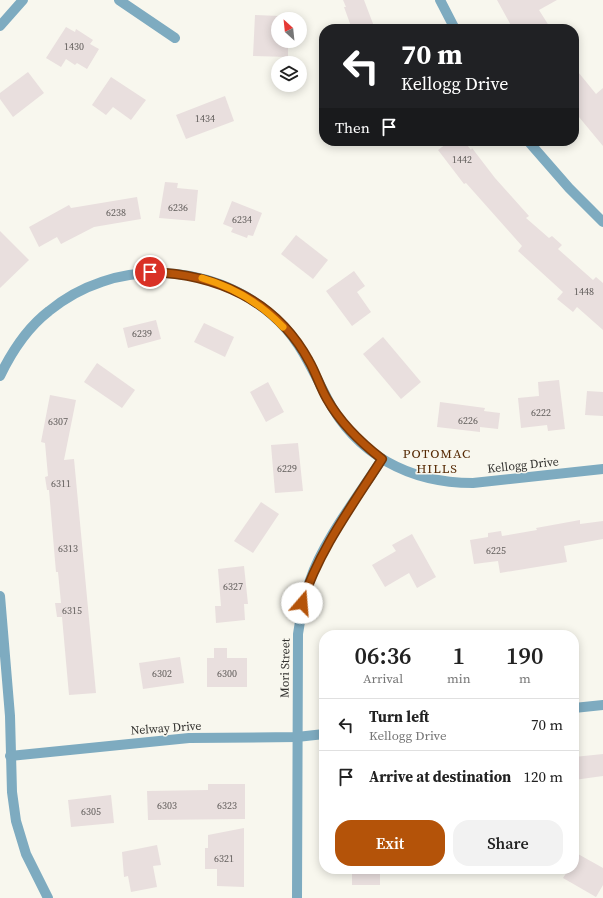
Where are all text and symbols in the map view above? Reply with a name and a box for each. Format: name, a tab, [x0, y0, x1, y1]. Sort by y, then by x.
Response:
north arrow	[271, 12, 307, 48]
map controls	[271, 12, 307, 92]
text: 70 m	[401, 35, 463, 73]
house number: 1430	[64, 40, 84, 53]
icon: left	[335, 40, 387, 92]
button: layers	[271, 56, 307, 92]
text: Kellogg Drive	[401, 71, 508, 96]
house number: 1434	[195, 112, 215, 125]
icon: arrive	[378, 116, 400, 138]
text: Then	[335, 117, 370, 138]
house number: 1442	[452, 153, 472, 166]
house number: 6236	[168, 201, 188, 214]
house number: 6238	[106, 206, 126, 219]
house number: 6234	[232, 213, 252, 226]
pin	[133, 255, 167, 289]
icon: arrive	[139, 261, 161, 283]
house number: 1448	[574, 285, 594, 298]
house number: 6239	[132, 327, 152, 340]
house number: 6222	[531, 406, 551, 419]
house number: 6226	[458, 414, 478, 427]
house number: 6307	[48, 415, 68, 428]
district label: POTOMAC HILLS	[403, 445, 471, 477]
street label: Kellogg Drive	[487, 453, 559, 477]
house number: 6229	[277, 462, 297, 475]
house number: 6311	[51, 477, 71, 490]
house number: 6313	[58, 542, 78, 555]
house number: 6225	[486, 544, 506, 557]
house number: 6327	[223, 580, 243, 593]
position arrow	[281, 582, 323, 624]
house number: 6315	[62, 604, 82, 617]
street label: Mori Street	[276, 638, 294, 698]
text: 06:36	[354, 639, 412, 672]
text: 1	[453, 639, 465, 672]
text: 190	[506, 639, 544, 672]
house number: 6302	[152, 667, 172, 680]
house number: 6300	[217, 667, 237, 680]
text: Arrival	[363, 670, 403, 687]
text: min	[447, 670, 471, 687]
text: m	[519, 670, 531, 687]
text: Turn left	[369, 706, 429, 727]
icon: left	[335, 714, 357, 736]
text: 70 m	[531, 714, 563, 735]
street label: Nelway Drive	[130, 718, 202, 738]
text: Kellogg Drive	[369, 727, 447, 744]
icon: arrive	[335, 766, 357, 788]
text: Arrive at destination	[369, 766, 511, 787]
text: 120 m	[523, 766, 563, 787]
house number: 6303	[157, 799, 177, 812]
house number: 6323	[217, 799, 237, 812]
house number: 6305	[81, 805, 101, 818]
button: Exit	[335, 820, 445, 866]
button: Share	[453, 820, 563, 866]
house number: 6321	[214, 852, 234, 865]

